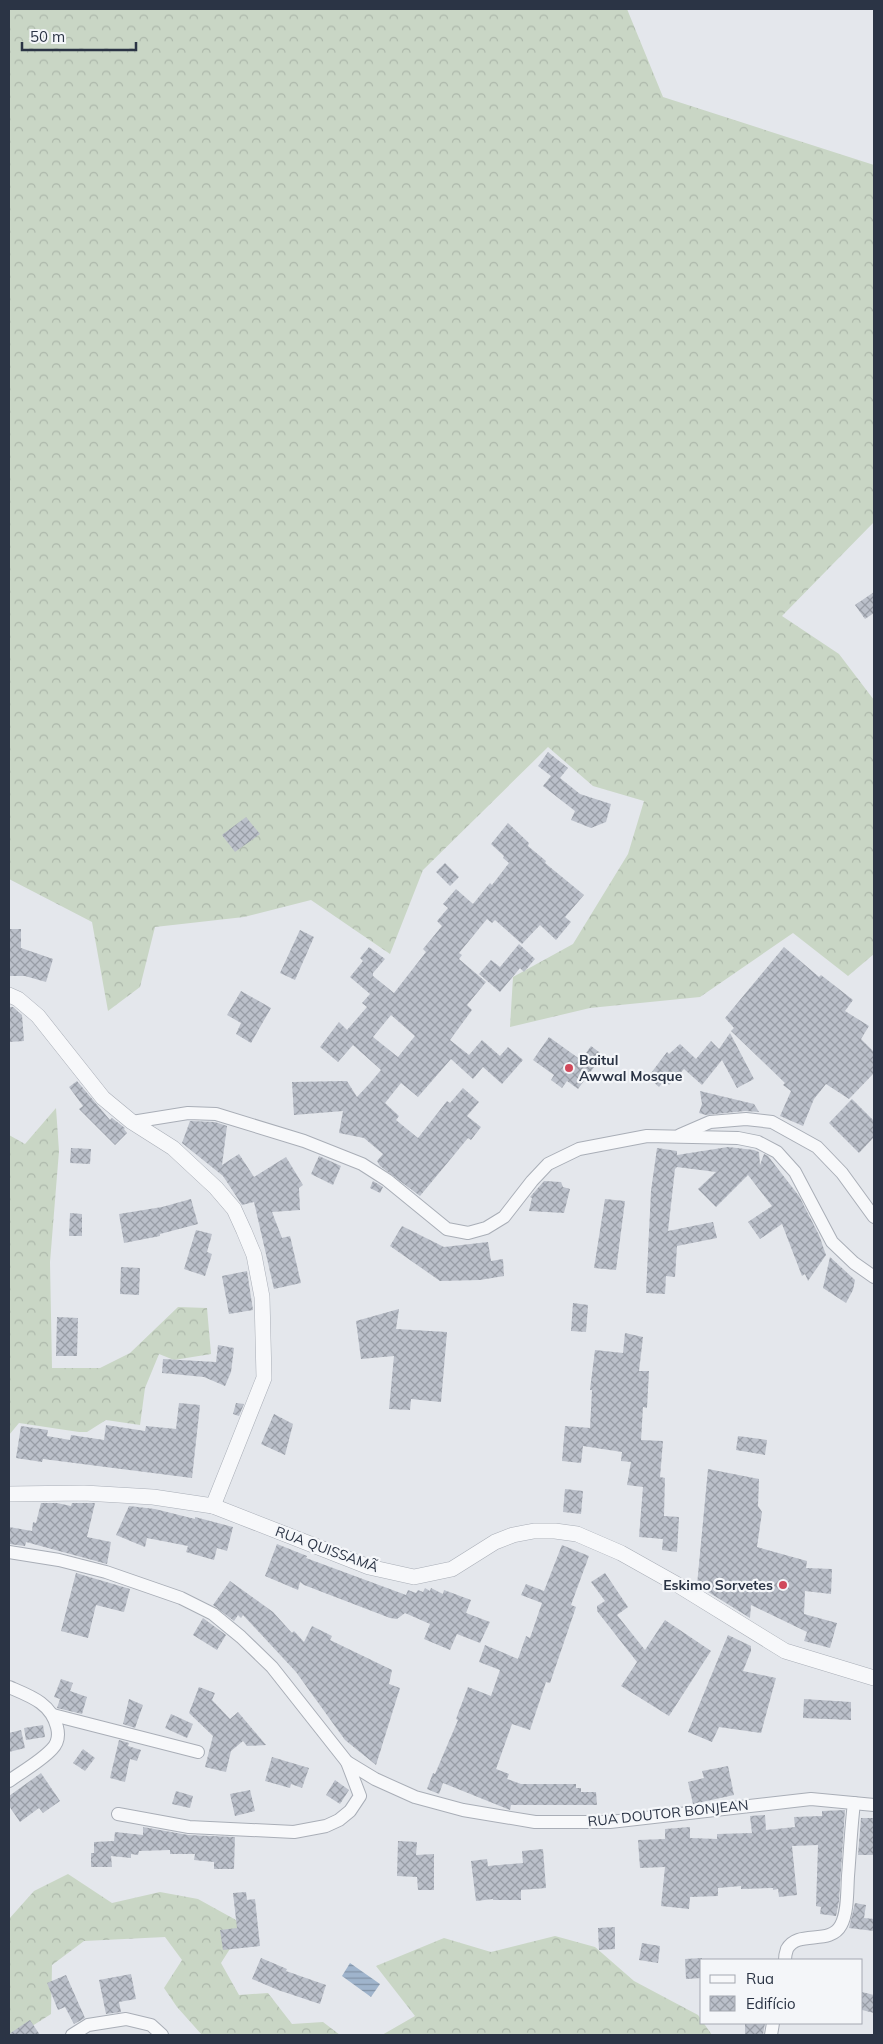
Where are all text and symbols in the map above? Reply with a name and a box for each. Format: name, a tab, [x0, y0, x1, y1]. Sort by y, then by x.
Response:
scale bar	[22, 20, 136, 52]
text: 50 m	[30, 27, 65, 46]
place label: Baitul Awwal Mosque	[579, 1051, 683, 1085]
marker: Baitul Awwal Mosque	[563, 1062, 575, 1074]
street label: RUA QUISSAMÃ	[273, 1522, 382, 1576]
place label: Eskimo Sorvetes	[663, 1576, 773, 1594]
marker: Eskimo Sorvetes	[777, 1579, 789, 1591]
street label: RUA DOUTOR BONJEAN	[587, 1796, 749, 1830]
legend	[700, 1959, 863, 2024]
text: Rua	[746, 1969, 774, 1988]
text: Edifício	[746, 1994, 796, 2013]

